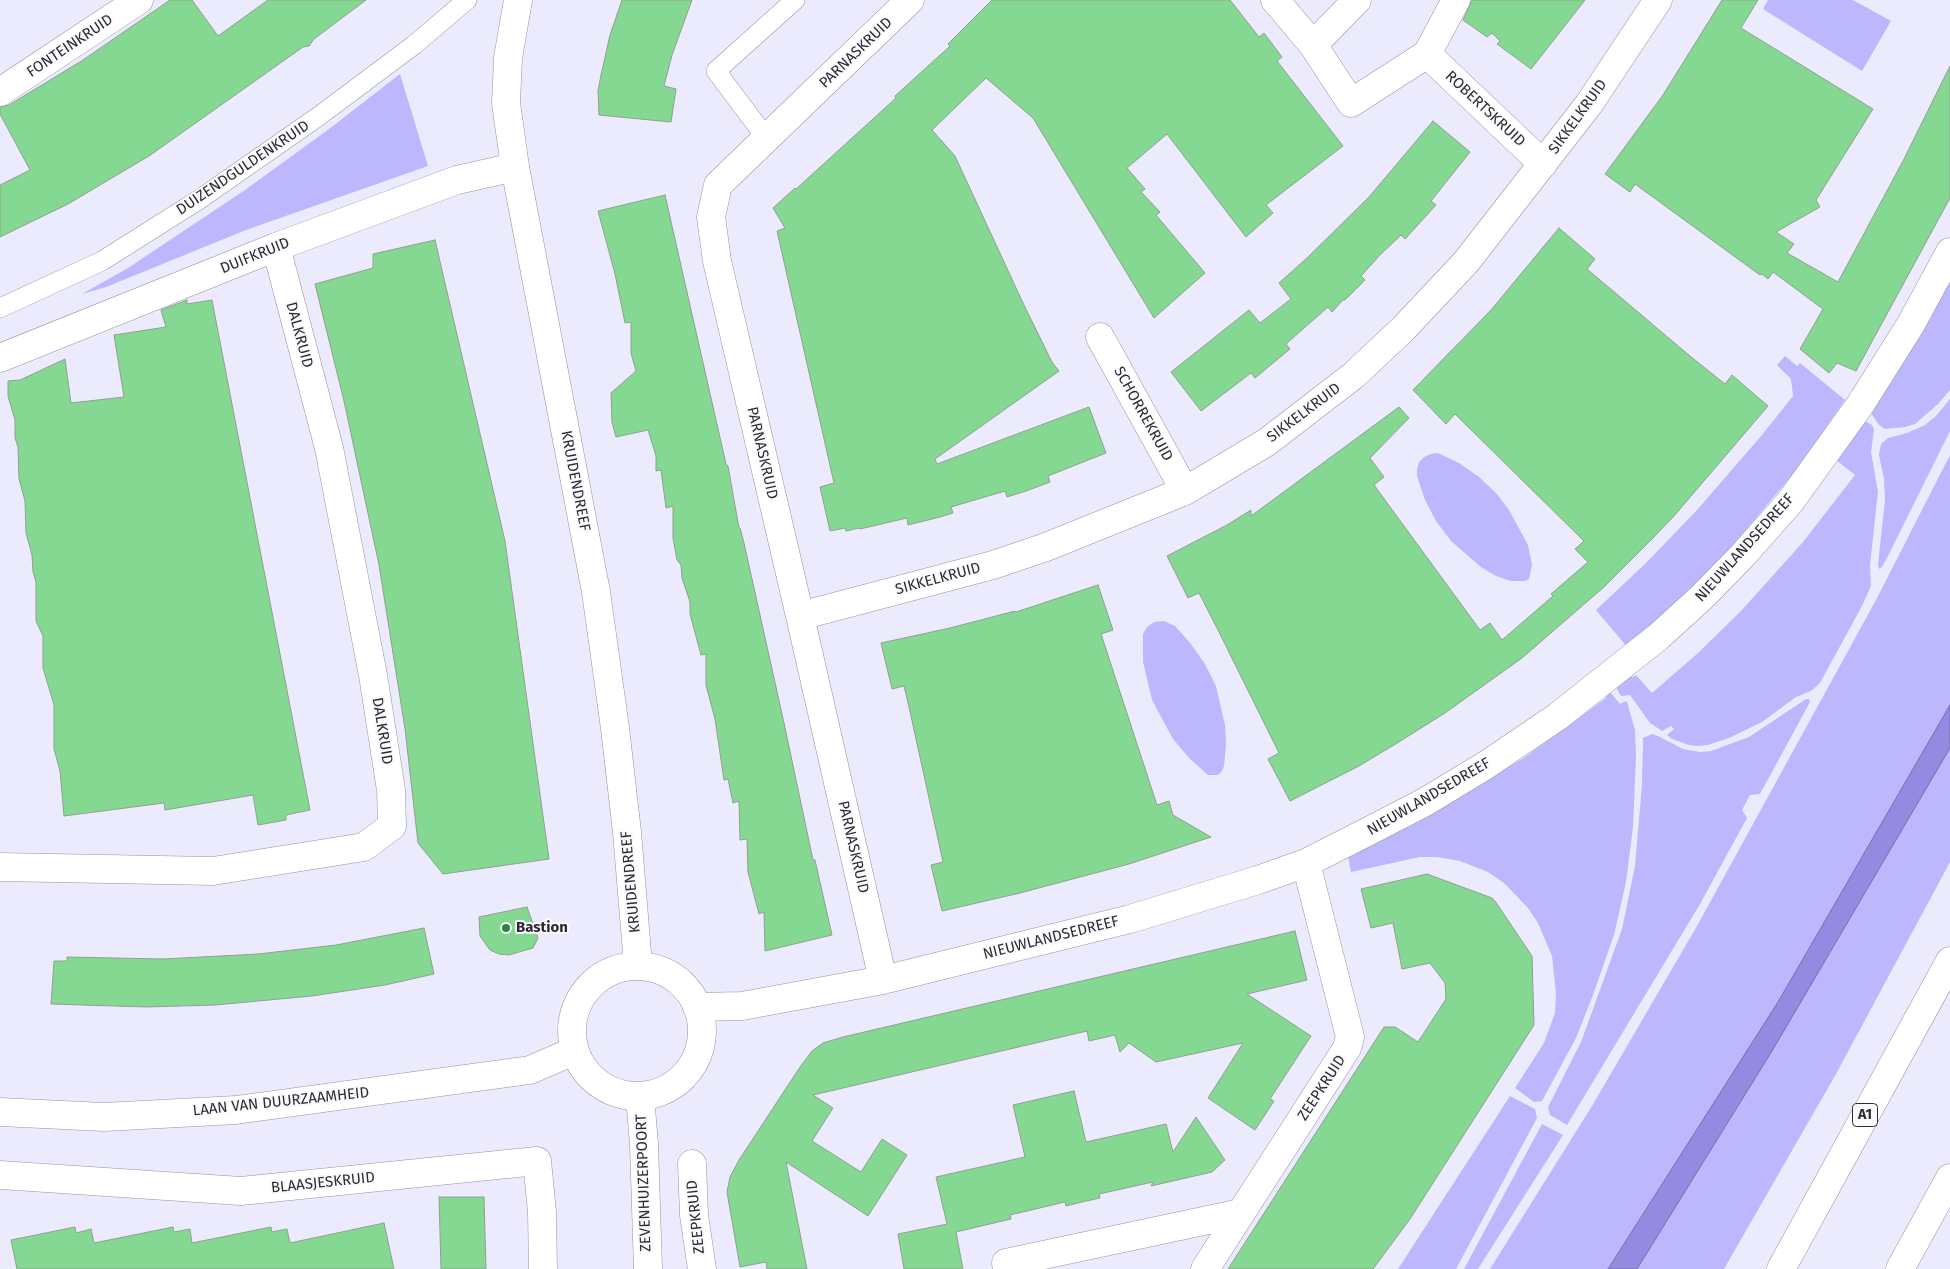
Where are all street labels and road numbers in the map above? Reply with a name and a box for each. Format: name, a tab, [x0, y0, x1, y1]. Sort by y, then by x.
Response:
street label: FONTEINKRUID	[24, 11, 116, 81]
street label: PARNASKRUID	[816, 14, 896, 92]
street label: ROBERTSKRUID	[1441, 67, 1529, 151]
street label: SIKKELKRUID	[1545, 76, 1611, 158]
street label: DUIZENDGULDENKRUID	[173, 117, 313, 219]
street label: DUIFKRUID	[218, 234, 292, 278]
street label: DALKRUID	[282, 300, 316, 370]
street label: SCHORREKRUID	[1110, 364, 1176, 464]
street label: SIKKELKRUID	[1264, 379, 1344, 447]
street label: PARNASKRUID	[743, 405, 781, 501]
street label: KRUIDENDREEF	[556, 429, 594, 533]
street label: NIEUWLANDSEDREEF	[1692, 490, 1798, 606]
street label: SIKKELKRUID	[893, 559, 983, 599]
street label: DALKRUID	[368, 696, 396, 766]
street label: NIEUWLANDSEDREEF	[1364, 754, 1494, 840]
street label: PARNASKRUID	[834, 799, 872, 895]
street label: KRUIDENDREEF	[618, 830, 644, 934]
street label: NIEUWLANDSEDREEF	[981, 912, 1121, 964]
street label: ZEEPKRUID	[1294, 1052, 1350, 1124]
street label: LAAN VAN DUURZAAMHEID	[192, 1084, 370, 1120]
road number: A1	[1852, 1104, 1878, 1126]
street label: ZEVENHUIZERPOORT	[633, 1114, 655, 1252]
street label: BLAASJESKRUID	[270, 1169, 376, 1197]
street label: ZEEPKRUID	[683, 1179, 709, 1255]

